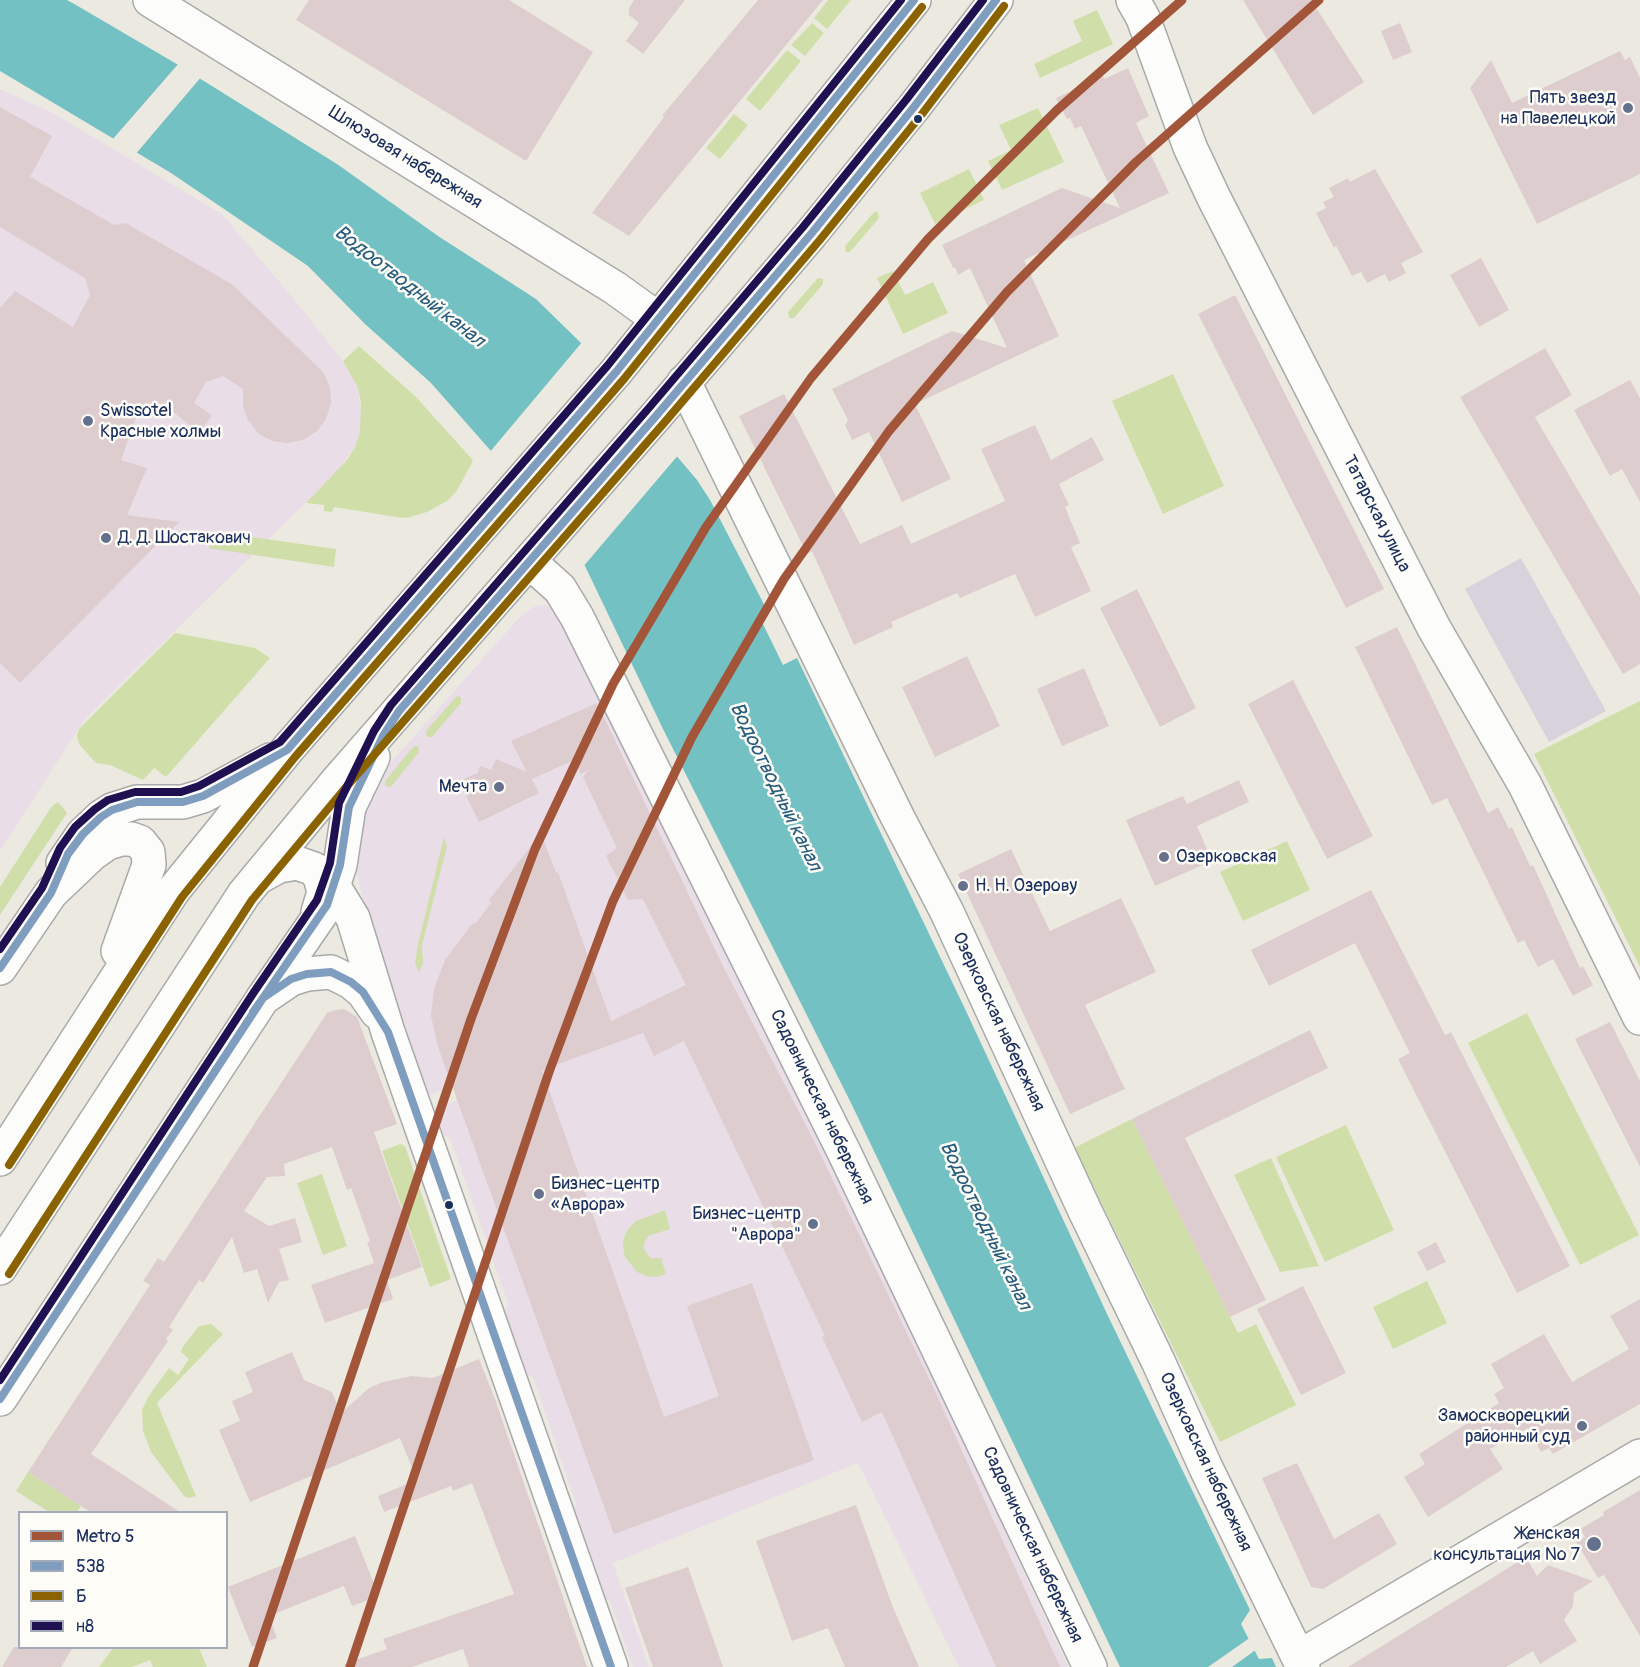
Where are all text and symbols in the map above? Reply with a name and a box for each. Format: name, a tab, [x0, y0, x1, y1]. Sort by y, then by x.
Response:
place label: Пять звезд на Павелецкой	[1501, 87, 1616, 130]
marker: Пять звезд на Павелецкой	[1621, 101, 1635, 115]
street label: Шлюзовая набережная	[324, 102, 486, 214]
unlabelled marker	[912, 113, 924, 125]
water label: Водоотводный канал	[329, 221, 489, 353]
place label: Swissotel Красные холмы	[100, 400, 221, 442]
marker: Swissotel Красные холмы	[81, 414, 95, 428]
street label: Татарская улица	[1337, 452, 1415, 576]
place label: Д. Д. Шостакович	[118, 527, 251, 549]
marker: Д. Д. Шостакович	[99, 531, 113, 545]
water label: Водоотводный канал	[724, 699, 826, 875]
place label: Мечта	[439, 776, 487, 798]
marker: Мечта	[492, 780, 506, 794]
place label: Озерковская	[1176, 846, 1277, 868]
marker: Озерковская	[1157, 850, 1171, 864]
place label: Н. Н. Озерову	[975, 875, 1077, 897]
marker: Н. Н. Озерову	[956, 879, 970, 893]
street label: Озерковская набережная	[947, 929, 1049, 1115]
street label: Садовническая набережная	[764, 1006, 878, 1208]
water label: Водоотводный канал	[934, 1138, 1036, 1314]
place label: Бизнес-центр «Аврора»	[551, 1173, 660, 1216]
marker: Бизнес-центр «Аврора»	[532, 1187, 546, 1201]
unlabelled marker	[443, 1199, 455, 1211]
place label: Бизнес-центр "Аврора"	[692, 1203, 801, 1246]
marker: Бизнес-центр "Аврора"	[806, 1217, 820, 1231]
street label: Озерковская набережная	[1154, 1369, 1256, 1555]
place label: Замоскворецкий районный суд	[1438, 1405, 1570, 1448]
marker: Замоскворецкий районный суд	[1575, 1419, 1589, 1433]
street label: Садовническая набережная	[977, 1444, 1087, 1646]
legend	[18, 1511, 228, 1649]
place label: Женская консультация № 7	[1433, 1523, 1580, 1565]
text: Metro 5	[76, 1525, 134, 1548]
marker: Женская консультация № 7	[1585, 1535, 1603, 1553]
text: 538	[76, 1555, 105, 1578]
text: Б	[76, 1585, 87, 1608]
text: н8	[76, 1615, 94, 1638]

